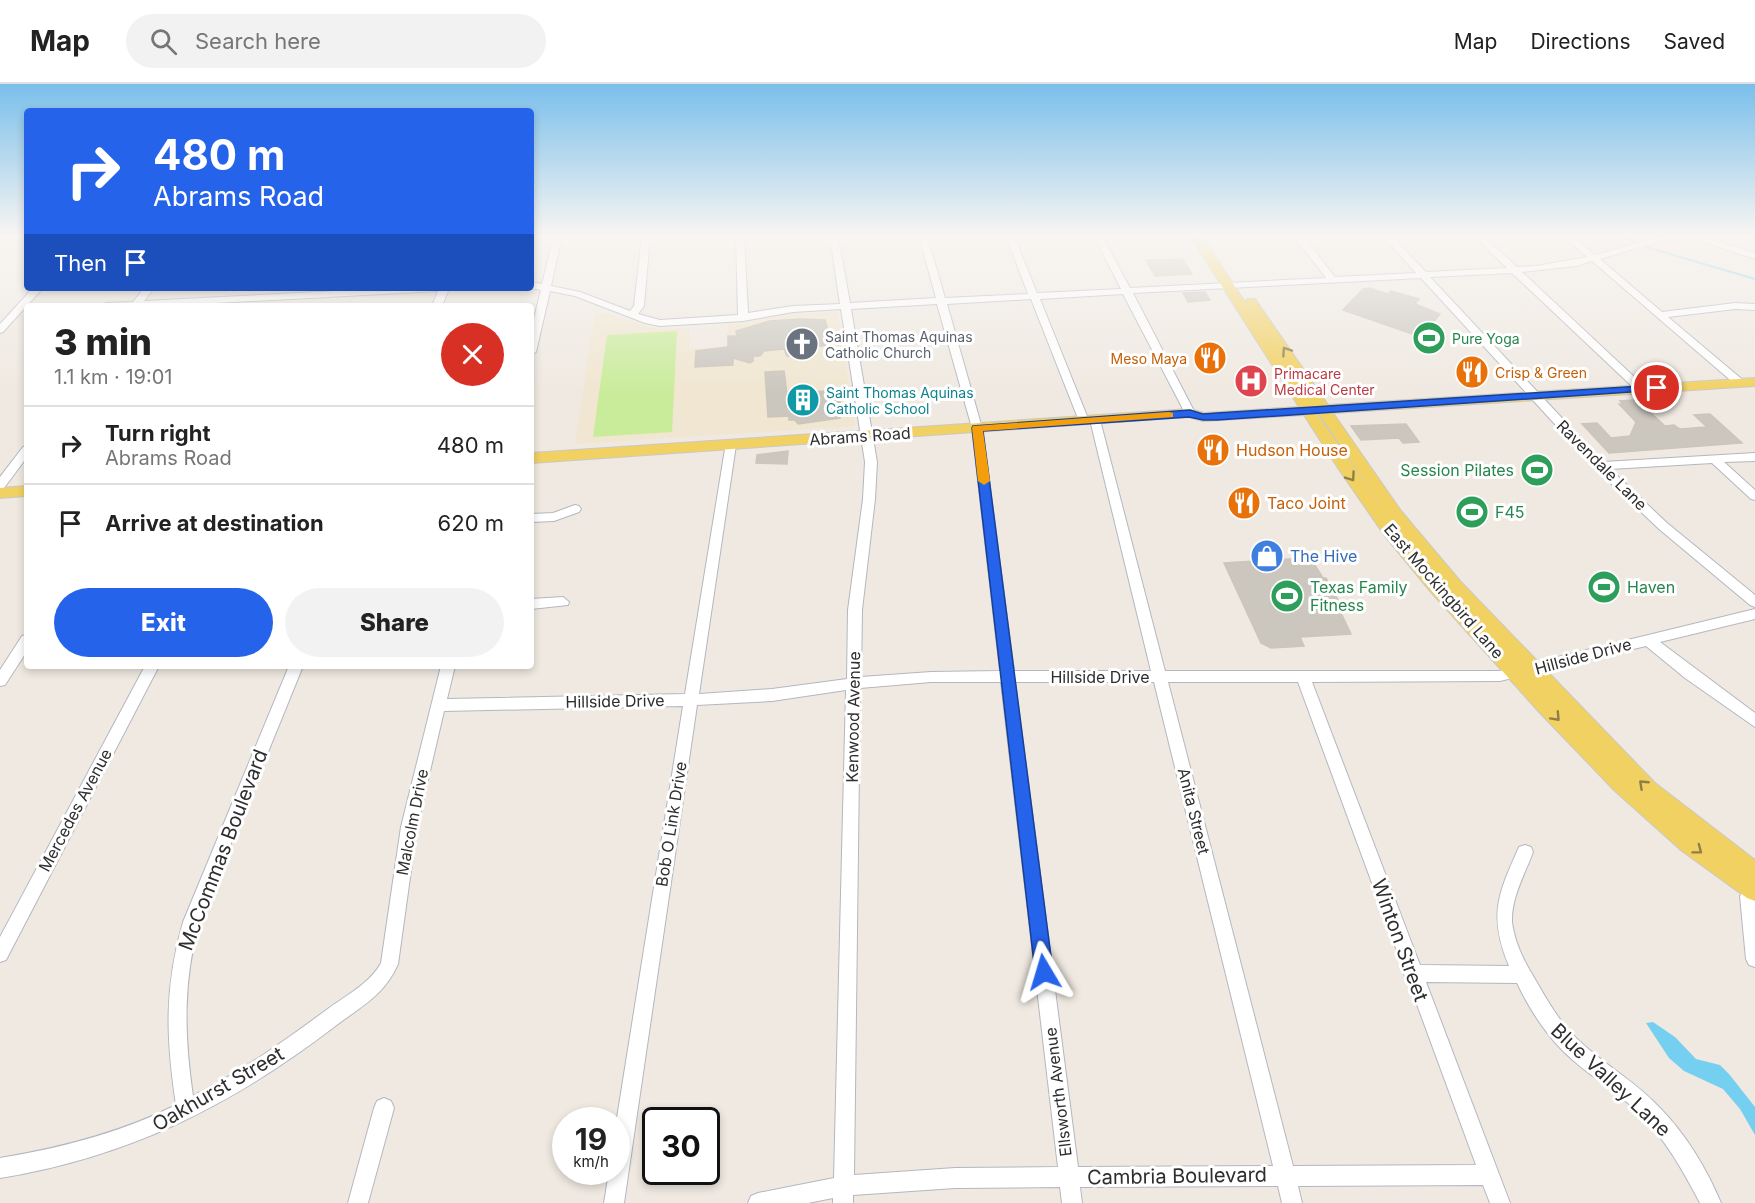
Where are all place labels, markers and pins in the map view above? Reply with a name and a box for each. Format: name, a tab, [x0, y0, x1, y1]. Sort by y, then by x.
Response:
sports icon: Pure Yoga	[1411, 320, 1447, 356]
church icon: Saint Thomas Aquinas Catholic Church	[784, 326, 820, 362]
place label: Saint Thomas Aquinas Catholic Church	[825, 328, 973, 361]
place label: Pure Yoga	[1452, 330, 1520, 347]
restaurant icon: Meso Maya	[1192, 340, 1228, 376]
place label: Meso Maya	[1111, 350, 1187, 367]
restaurant icon: Crisp & Green	[1454, 354, 1490, 390]
pin	[1631, 362, 1682, 413]
hospital icon: Primacare Medical Center	[1233, 363, 1269, 399]
place label: Crisp & Green	[1495, 364, 1587, 381]
place label: Primacare Medical Center	[1274, 365, 1375, 398]
building icon: Saint Thomas Aquinas Catholic School	[785, 382, 821, 418]
place label: Saint Thomas Aquinas Catholic School	[826, 384, 974, 417]
restaurant icon: Hudson House	[1195, 432, 1231, 468]
place label: Hudson House	[1236, 440, 1348, 460]
sports icon: Session Pilates	[1519, 452, 1555, 488]
place label: Session Pilates	[1400, 460, 1514, 480]
restaurant icon: Taco Joint	[1226, 485, 1262, 521]
place label: Taco Joint	[1267, 493, 1346, 513]
sports icon: F45	[1454, 494, 1490, 530]
place label: F45	[1495, 502, 1525, 522]
shop icon: The Hive	[1249, 538, 1285, 574]
place label: The Hive	[1290, 546, 1357, 566]
sports icon: Haven	[1586, 569, 1622, 605]
place label: Texas Family Fitness	[1310, 577, 1408, 615]
place label: Haven	[1627, 577, 1675, 597]
sports icon: Texas Family Fitness	[1269, 578, 1305, 614]

